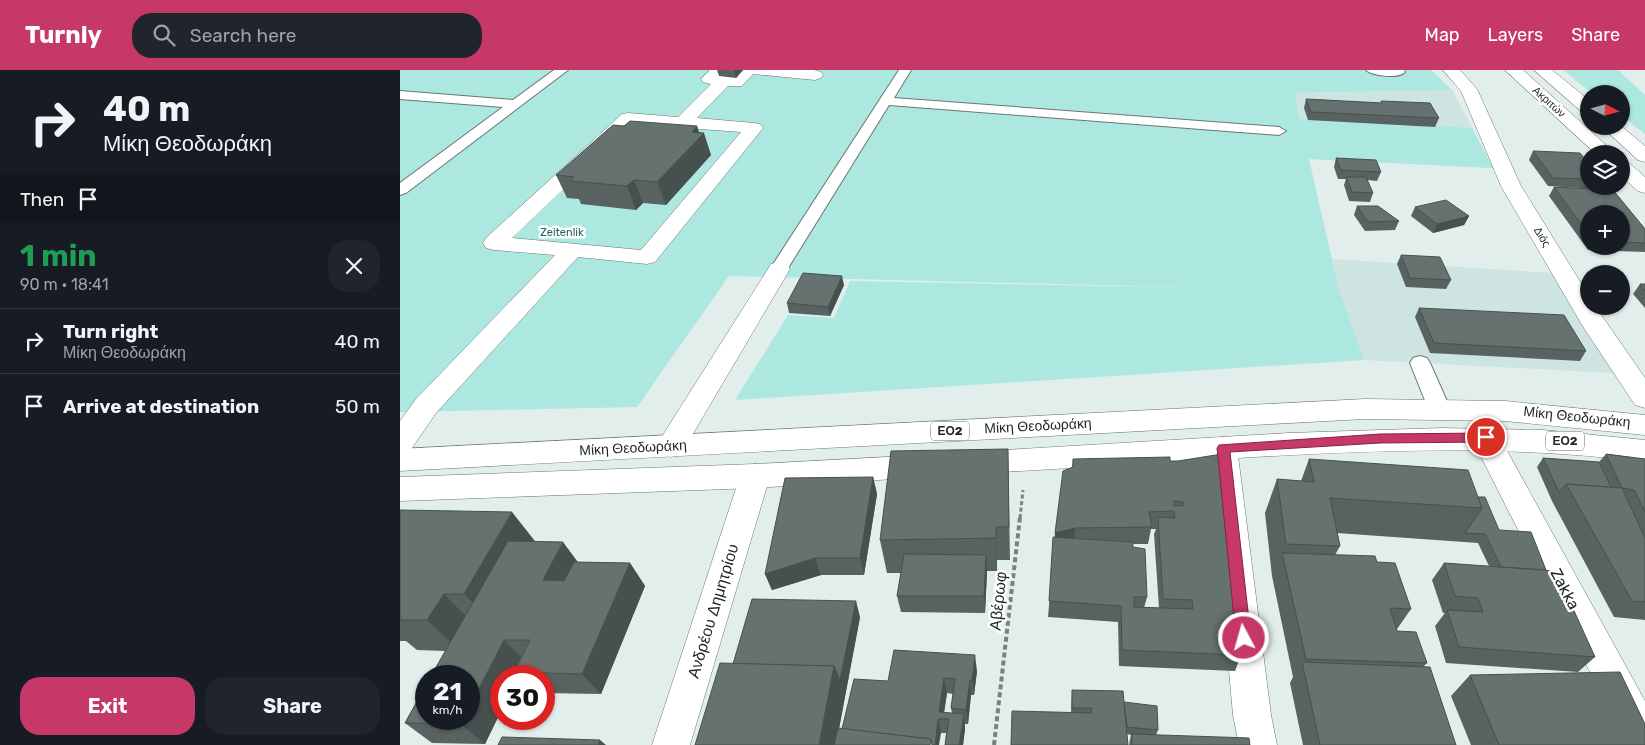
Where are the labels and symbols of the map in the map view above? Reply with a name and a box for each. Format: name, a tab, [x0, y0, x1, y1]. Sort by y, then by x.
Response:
street label: Ακριτών	[1530, 84, 1569, 120]
north arrow	[1580, 85, 1630, 135]
street label: Διός	[1531, 225, 1553, 249]
park label: Zeitenlik	[540, 226, 584, 239]
street label: Μίκη Θεοδωράκη	[1523, 403, 1631, 431]
street label: Μίκη Θεοδωράκη	[984, 415, 1092, 437]
pin	[1465, 416, 1507, 458]
road number: ΕΟ2	[931, 422, 969, 441]
road number: ΕΟ2	[1546, 432, 1584, 451]
street label: Μίκη Θεοδωράκη	[579, 437, 687, 459]
street label: Ανδρέου Δημητρίου	[684, 542, 742, 680]
street label: Zakka	[1546, 565, 1584, 613]
street label: Αβέρωφ	[985, 571, 1011, 631]
position arrow	[1217, 611, 1269, 663]
speed limit sign: 30	[490, 665, 555, 730]

